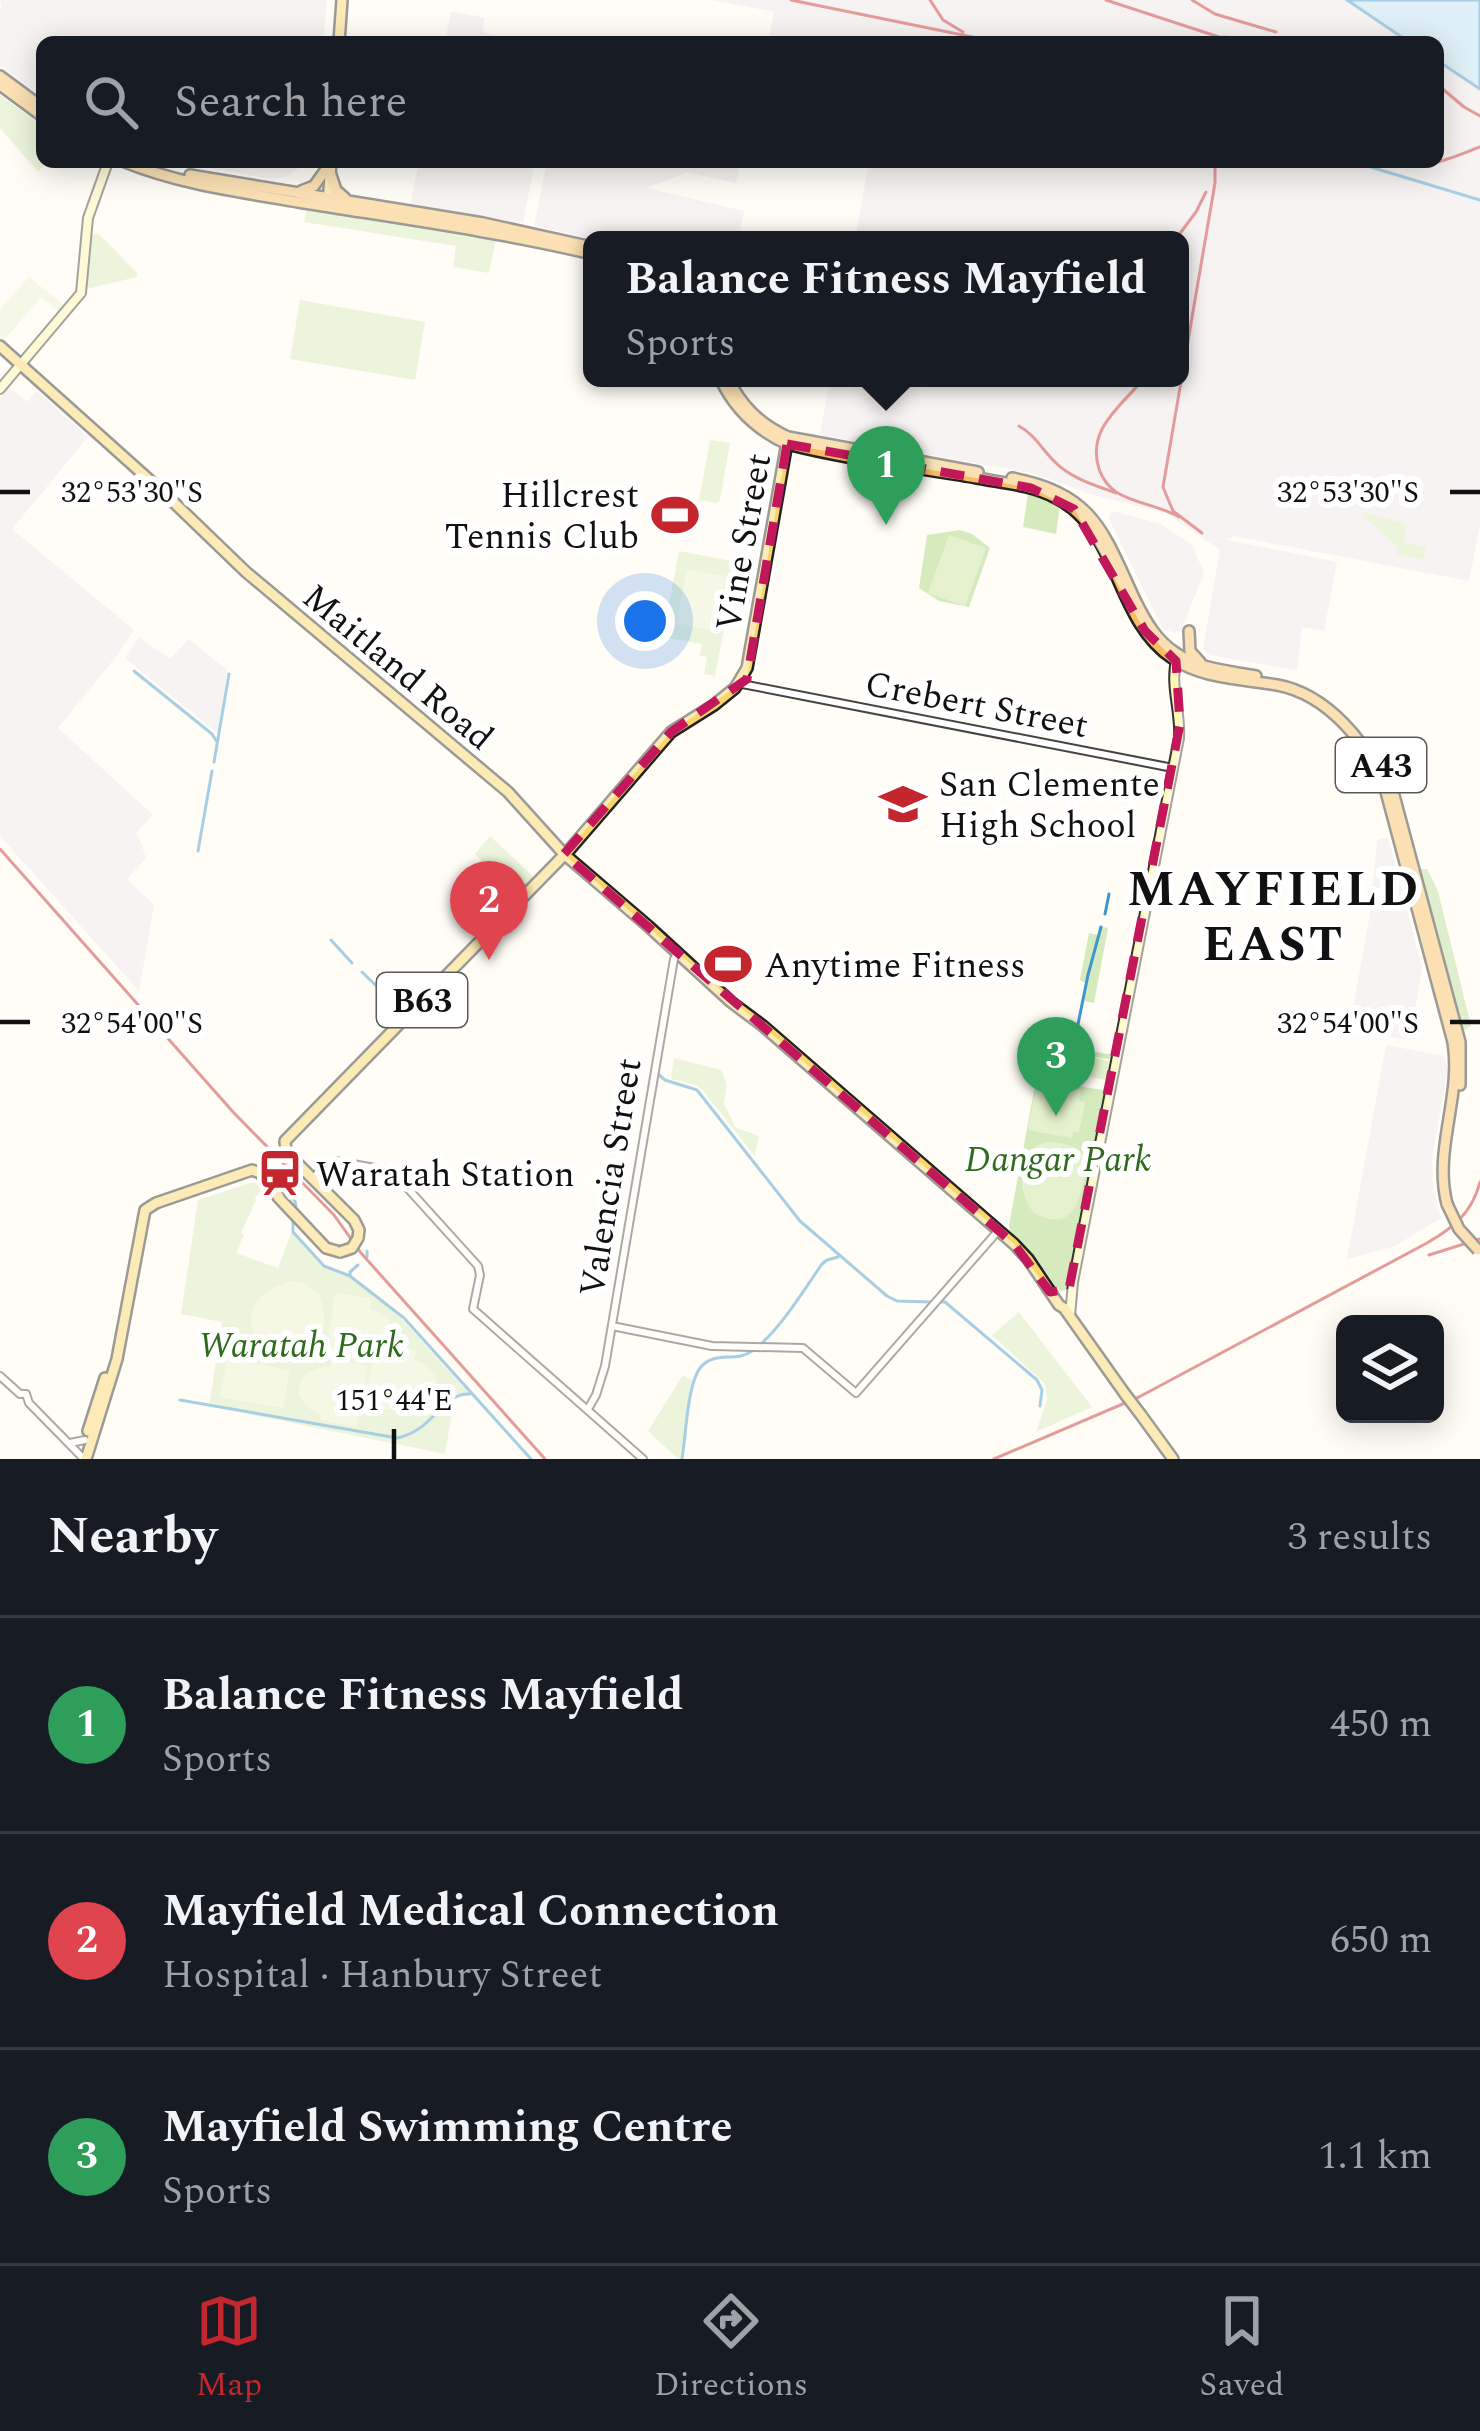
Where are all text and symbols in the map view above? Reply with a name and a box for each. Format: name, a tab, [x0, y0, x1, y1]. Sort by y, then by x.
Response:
search box	[36, 36, 1444, 168]
text: Search here	[174, 68, 407, 137]
icon: search	[78, 69, 144, 135]
popup	[583, 231, 1189, 387]
text: Balance Fitness Mayfield	[625, 245, 1147, 314]
text: Sports	[625, 314, 735, 373]
pin: 1	[847, 426, 925, 525]
street label: Vine Street	[702, 449, 787, 636]
place label: Hillcrest Tennis Club	[444, 469, 639, 565]
text: 32°53'30"S	[61, 470, 203, 516]
text: 32°53'30"S	[1277, 470, 1419, 516]
sports icon: Hillcrest Tennis Club	[650, 490, 700, 540]
street label: Maitland Road	[289, 571, 505, 765]
your location	[615, 591, 675, 651]
street label: Crebert Street	[860, 657, 1093, 754]
road number: A43	[1336, 738, 1426, 792]
place label: San Clemente High School	[939, 758, 1160, 854]
school or university icon: San Clemente High School	[878, 779, 928, 829]
district label: MAYFIELD EAST	[1127, 854, 1421, 982]
pin: 2	[450, 861, 528, 960]
sports icon: Anytime Fitness	[703, 939, 753, 989]
place label: Anytime Fitness	[764, 939, 1026, 994]
road number: B63	[377, 973, 467, 1027]
text: 32°54'00"S	[61, 1001, 203, 1047]
text: 32°54'00"S	[1277, 1001, 1419, 1047]
pin: 3	[1017, 1017, 1095, 1116]
street label: Valencia Street	[565, 1054, 657, 1301]
park label: Dangar Park	[965, 1133, 1152, 1188]
station icon: Waratah Station	[255, 1148, 305, 1198]
place label: Waratah Station	[316, 1148, 575, 1203]
map controls	[1336, 1315, 1444, 1423]
button: layers	[1336, 1315, 1444, 1423]
park label: Waratah Park	[198, 1319, 404, 1374]
text: 151°44'E	[335, 1378, 453, 1424]
text: Nearby	[48, 1498, 217, 1576]
text: 3 results	[1288, 1508, 1432, 1567]
text: Balance Fitness Mayfield	[162, 1661, 684, 1730]
text: 1	[76, 1695, 98, 1754]
text: 450 m	[1330, 1695, 1432, 1754]
text: Sports	[162, 1730, 272, 1789]
text: Mayfield Medical Connection	[162, 1877, 779, 1946]
text: 2	[76, 1911, 98, 1970]
text: 650 m	[1330, 1911, 1432, 1970]
text: Hospital · Hanbury Street	[162, 1946, 602, 2005]
text: Mayfield Swimming Centre	[162, 2093, 733, 2162]
text: 3	[76, 2127, 98, 2186]
text: 1.1 km	[1318, 2127, 1432, 2186]
text: Sports	[162, 2162, 272, 2221]
tab: Map	[196, 2288, 262, 2410]
tab: Directions	[654, 2288, 808, 2410]
tab: Saved	[1200, 2288, 1284, 2410]

